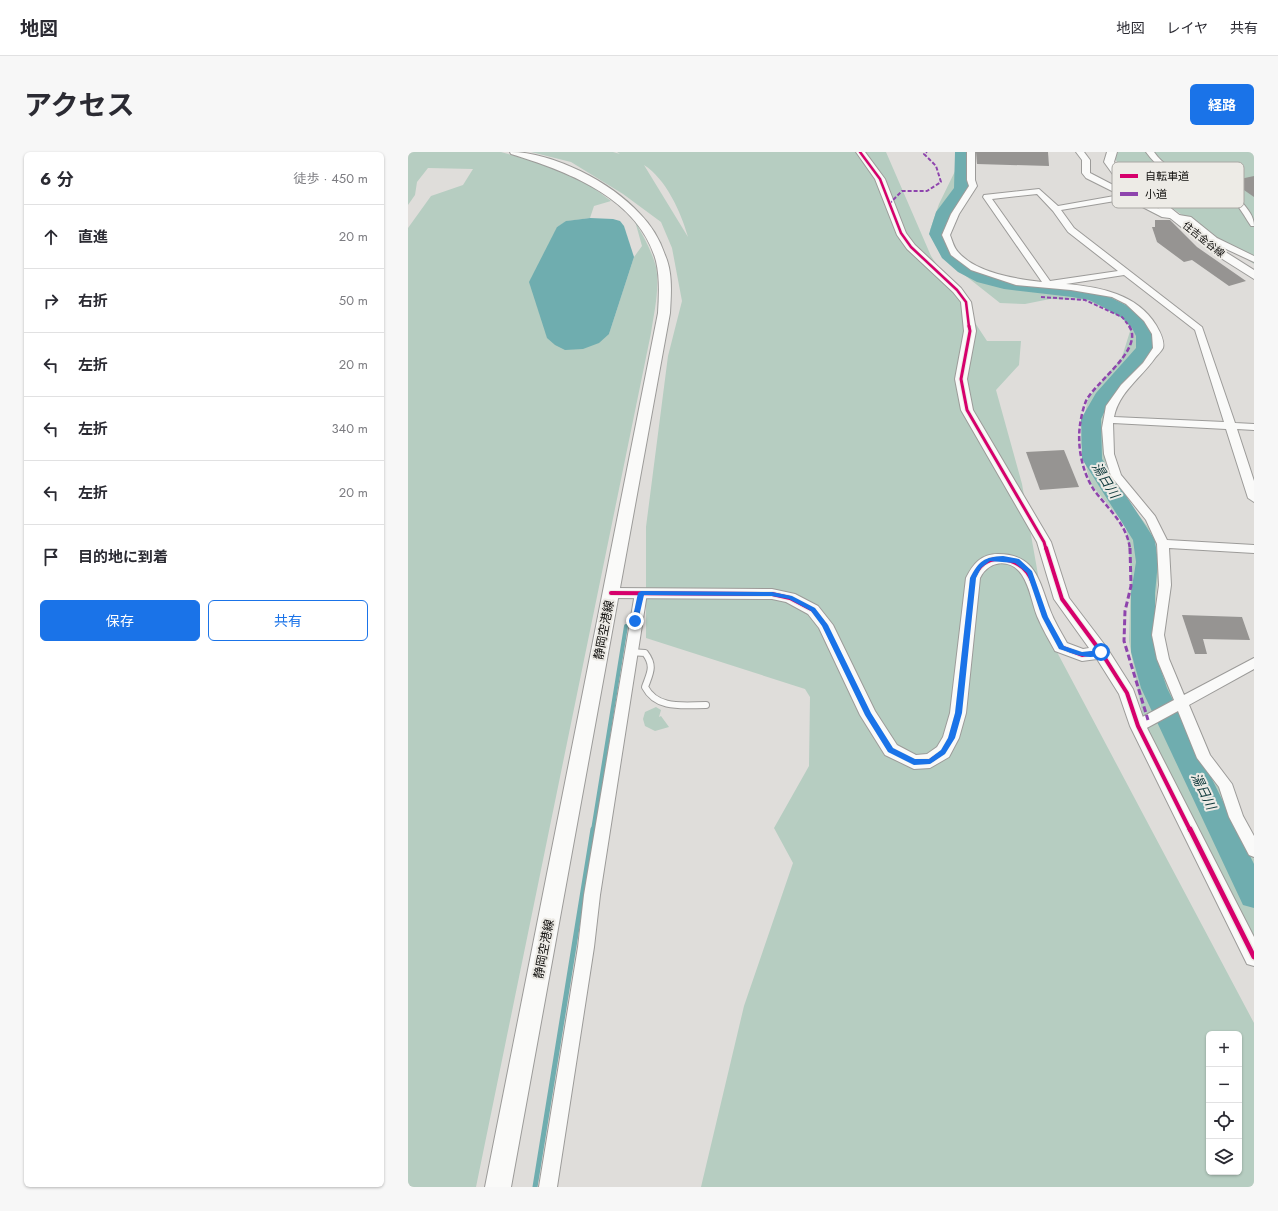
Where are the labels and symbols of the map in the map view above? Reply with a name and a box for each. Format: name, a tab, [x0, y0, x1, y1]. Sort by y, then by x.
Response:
legend	[1112, 162, 1244, 208]
text: 自転車道	[1145, 168, 1189, 184]
text: 小道	[1145, 186, 1167, 202]
street label: 住吉金谷線	[1180, 218, 1228, 261]
water label: 湯日川	[1087, 459, 1125, 504]
street label: 静岡空港線	[589, 599, 619, 661]
route end	[626, 612, 644, 630]
route start	[1092, 643, 1110, 661]
water label: 湯日川	[1186, 770, 1222, 815]
street label: 静岡空港線	[529, 918, 559, 980]

